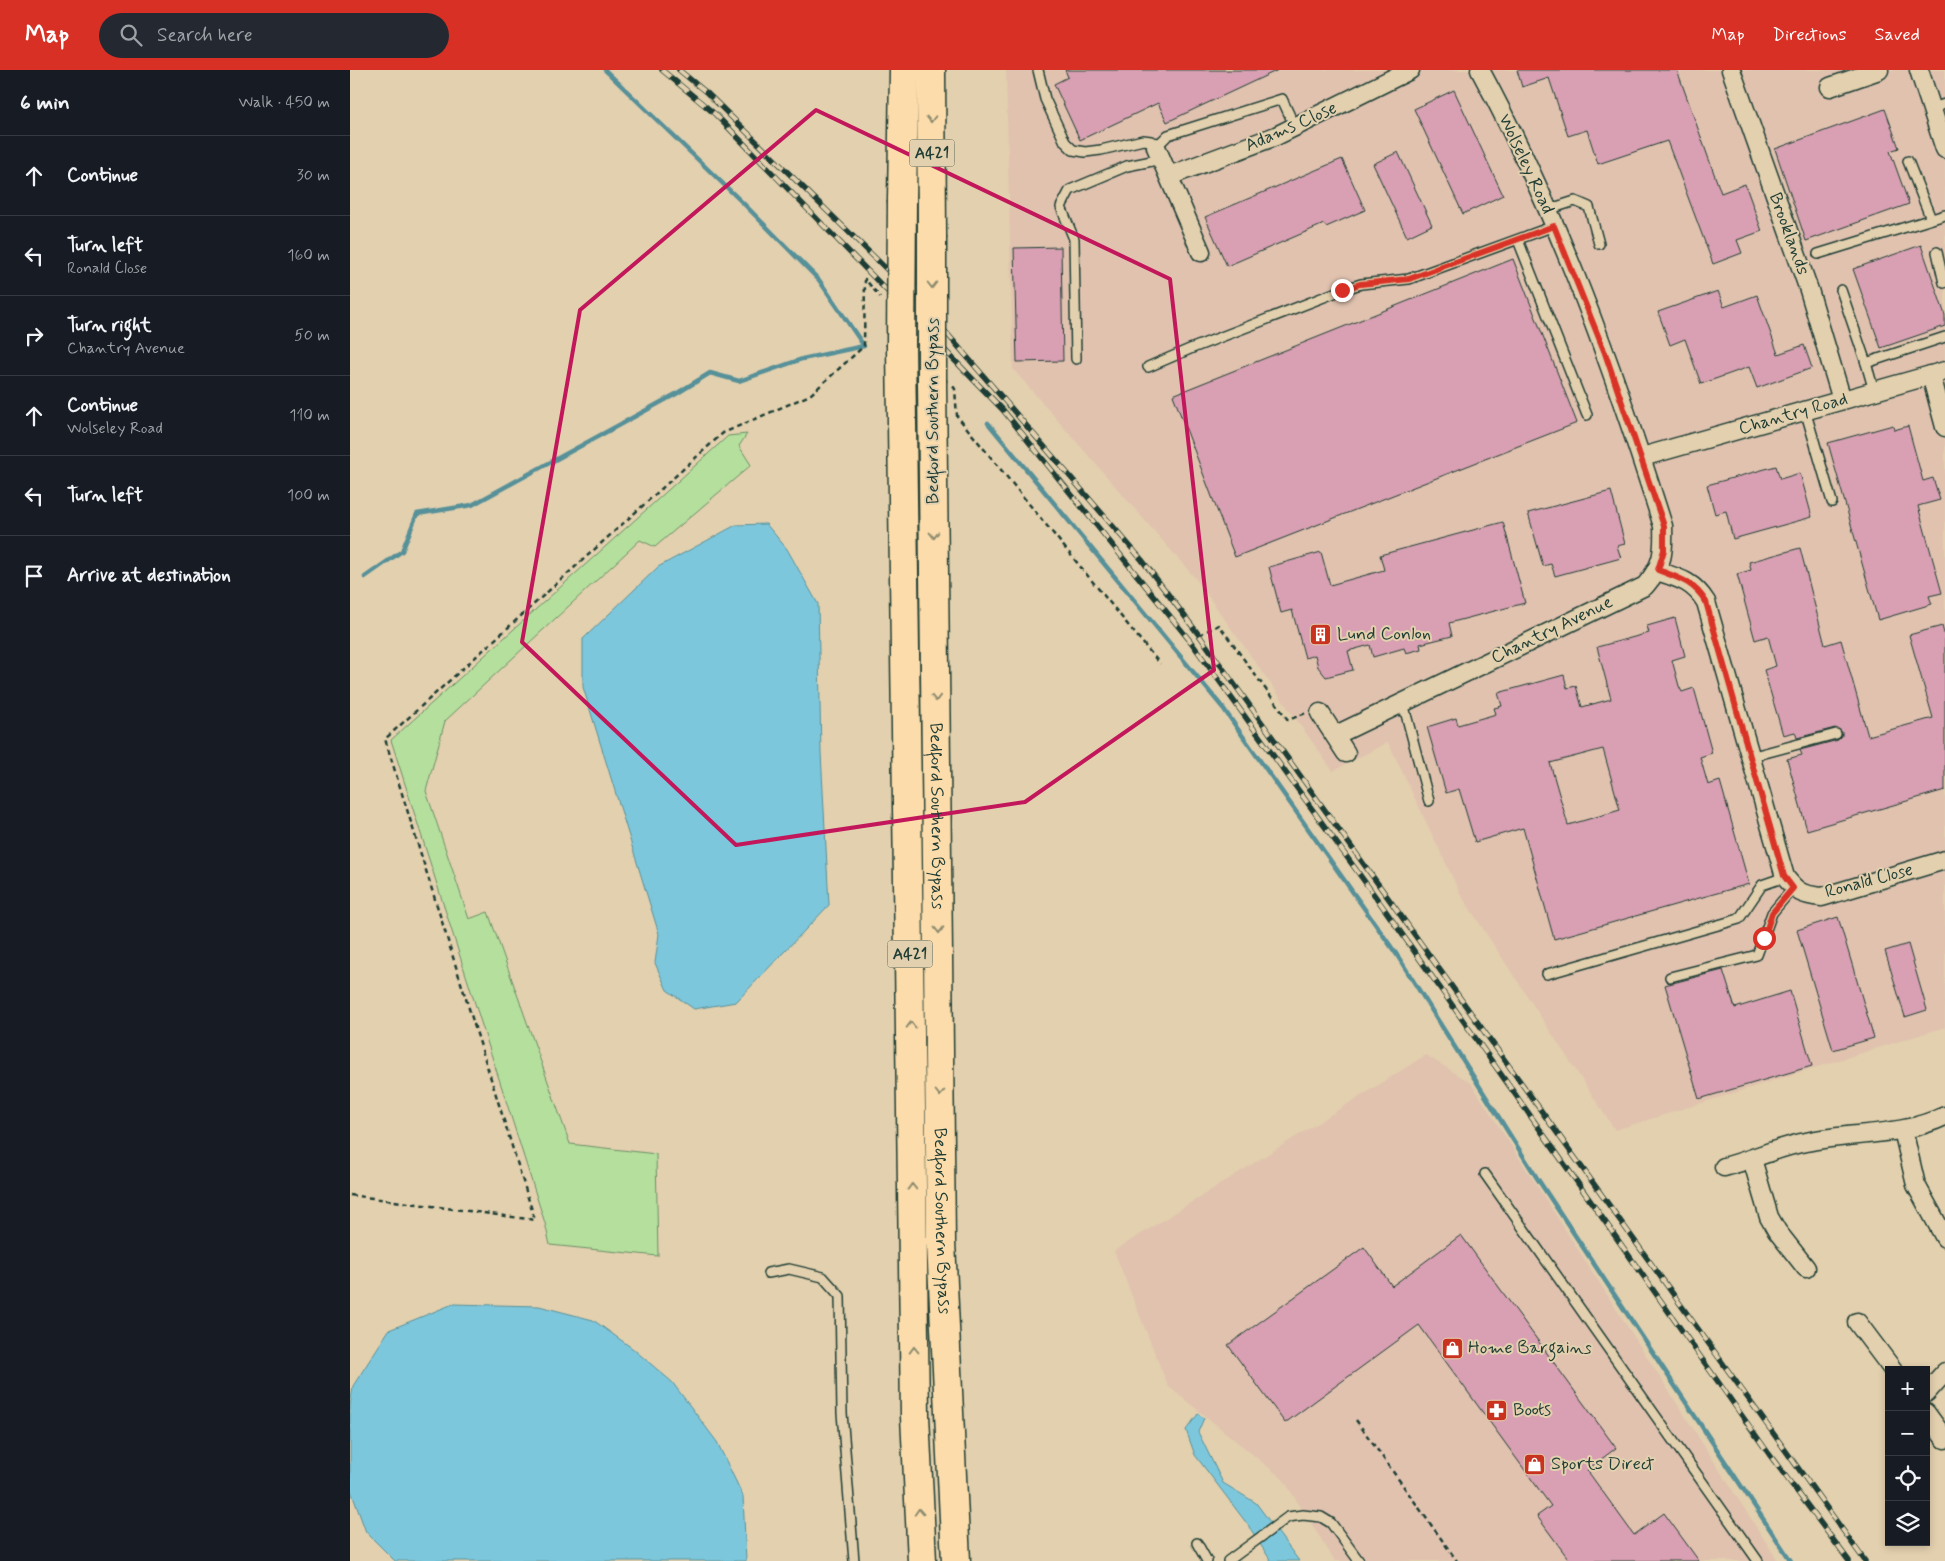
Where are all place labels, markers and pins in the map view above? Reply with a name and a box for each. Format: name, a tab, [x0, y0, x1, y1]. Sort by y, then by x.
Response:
building icon: Lund Conlon	[1309, 622, 1333, 646]
place label: Lund Conlon	[1337, 622, 1431, 646]
shop icon: Home Bargains	[1440, 1336, 1464, 1360]
place label: Home Bargains	[1468, 1336, 1592, 1362]
pharmacy icon: Boots	[1485, 1398, 1509, 1422]
place label: Boots	[1513, 1398, 1551, 1422]
shop icon: Sports Direct	[1523, 1452, 1547, 1476]
place label: Sports Direct	[1551, 1452, 1655, 1476]

